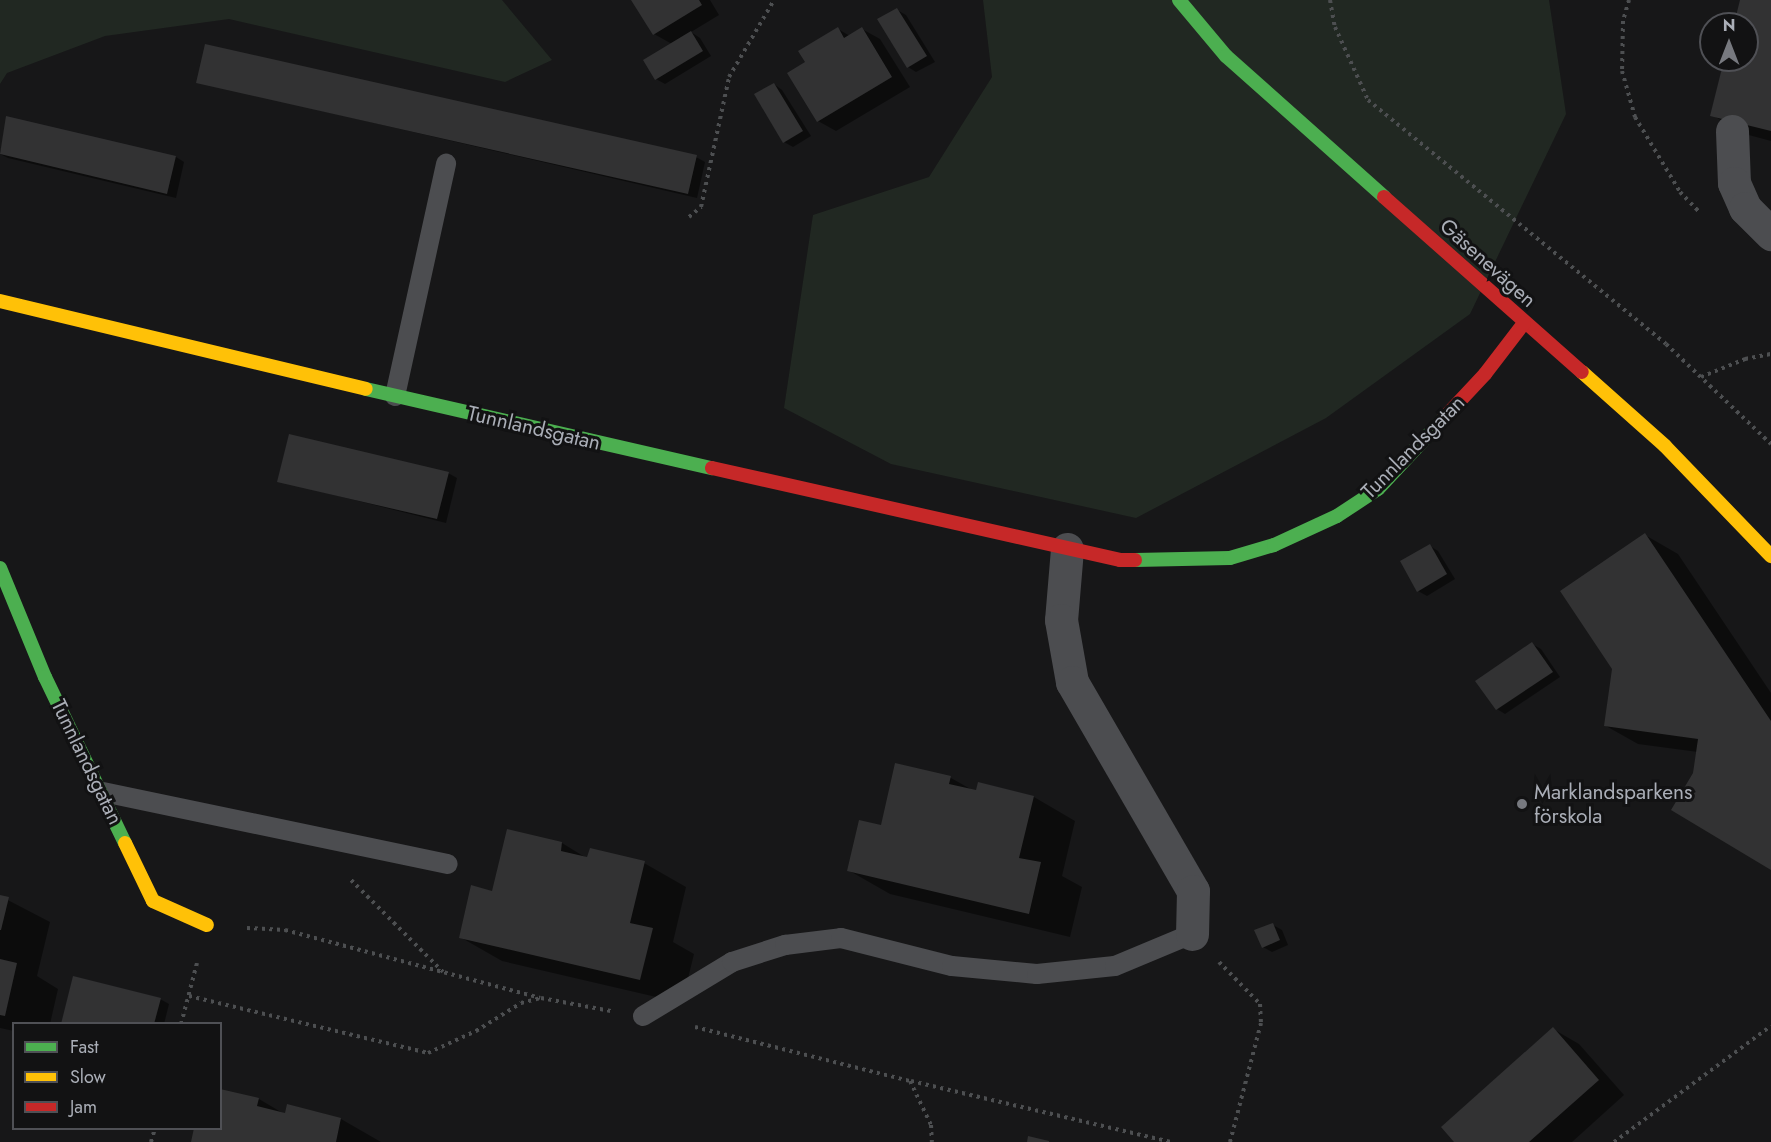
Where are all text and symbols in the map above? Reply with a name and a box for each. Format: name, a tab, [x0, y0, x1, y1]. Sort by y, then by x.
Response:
north arrow	[1699, 12, 1759, 72]
text: N	[1723, 14, 1735, 37]
street label: Gäsenevägen	[1435, 213, 1541, 313]
street label: Tunnlandsgatan	[1356, 390, 1470, 504]
street label: Tunnlandsgatan	[465, 400, 603, 456]
street label: Tunnlandsgatan	[46, 695, 128, 829]
place label: Marklandsparkens förskola	[1534, 779, 1692, 829]
marker: Marklandsparkens förskola	[1515, 797, 1529, 811]
legend	[12, 1022, 222, 1130]
text: Fast	[70, 1034, 99, 1060]
text: Slow	[70, 1064, 106, 1090]
text: Jam	[70, 1094, 97, 1120]

